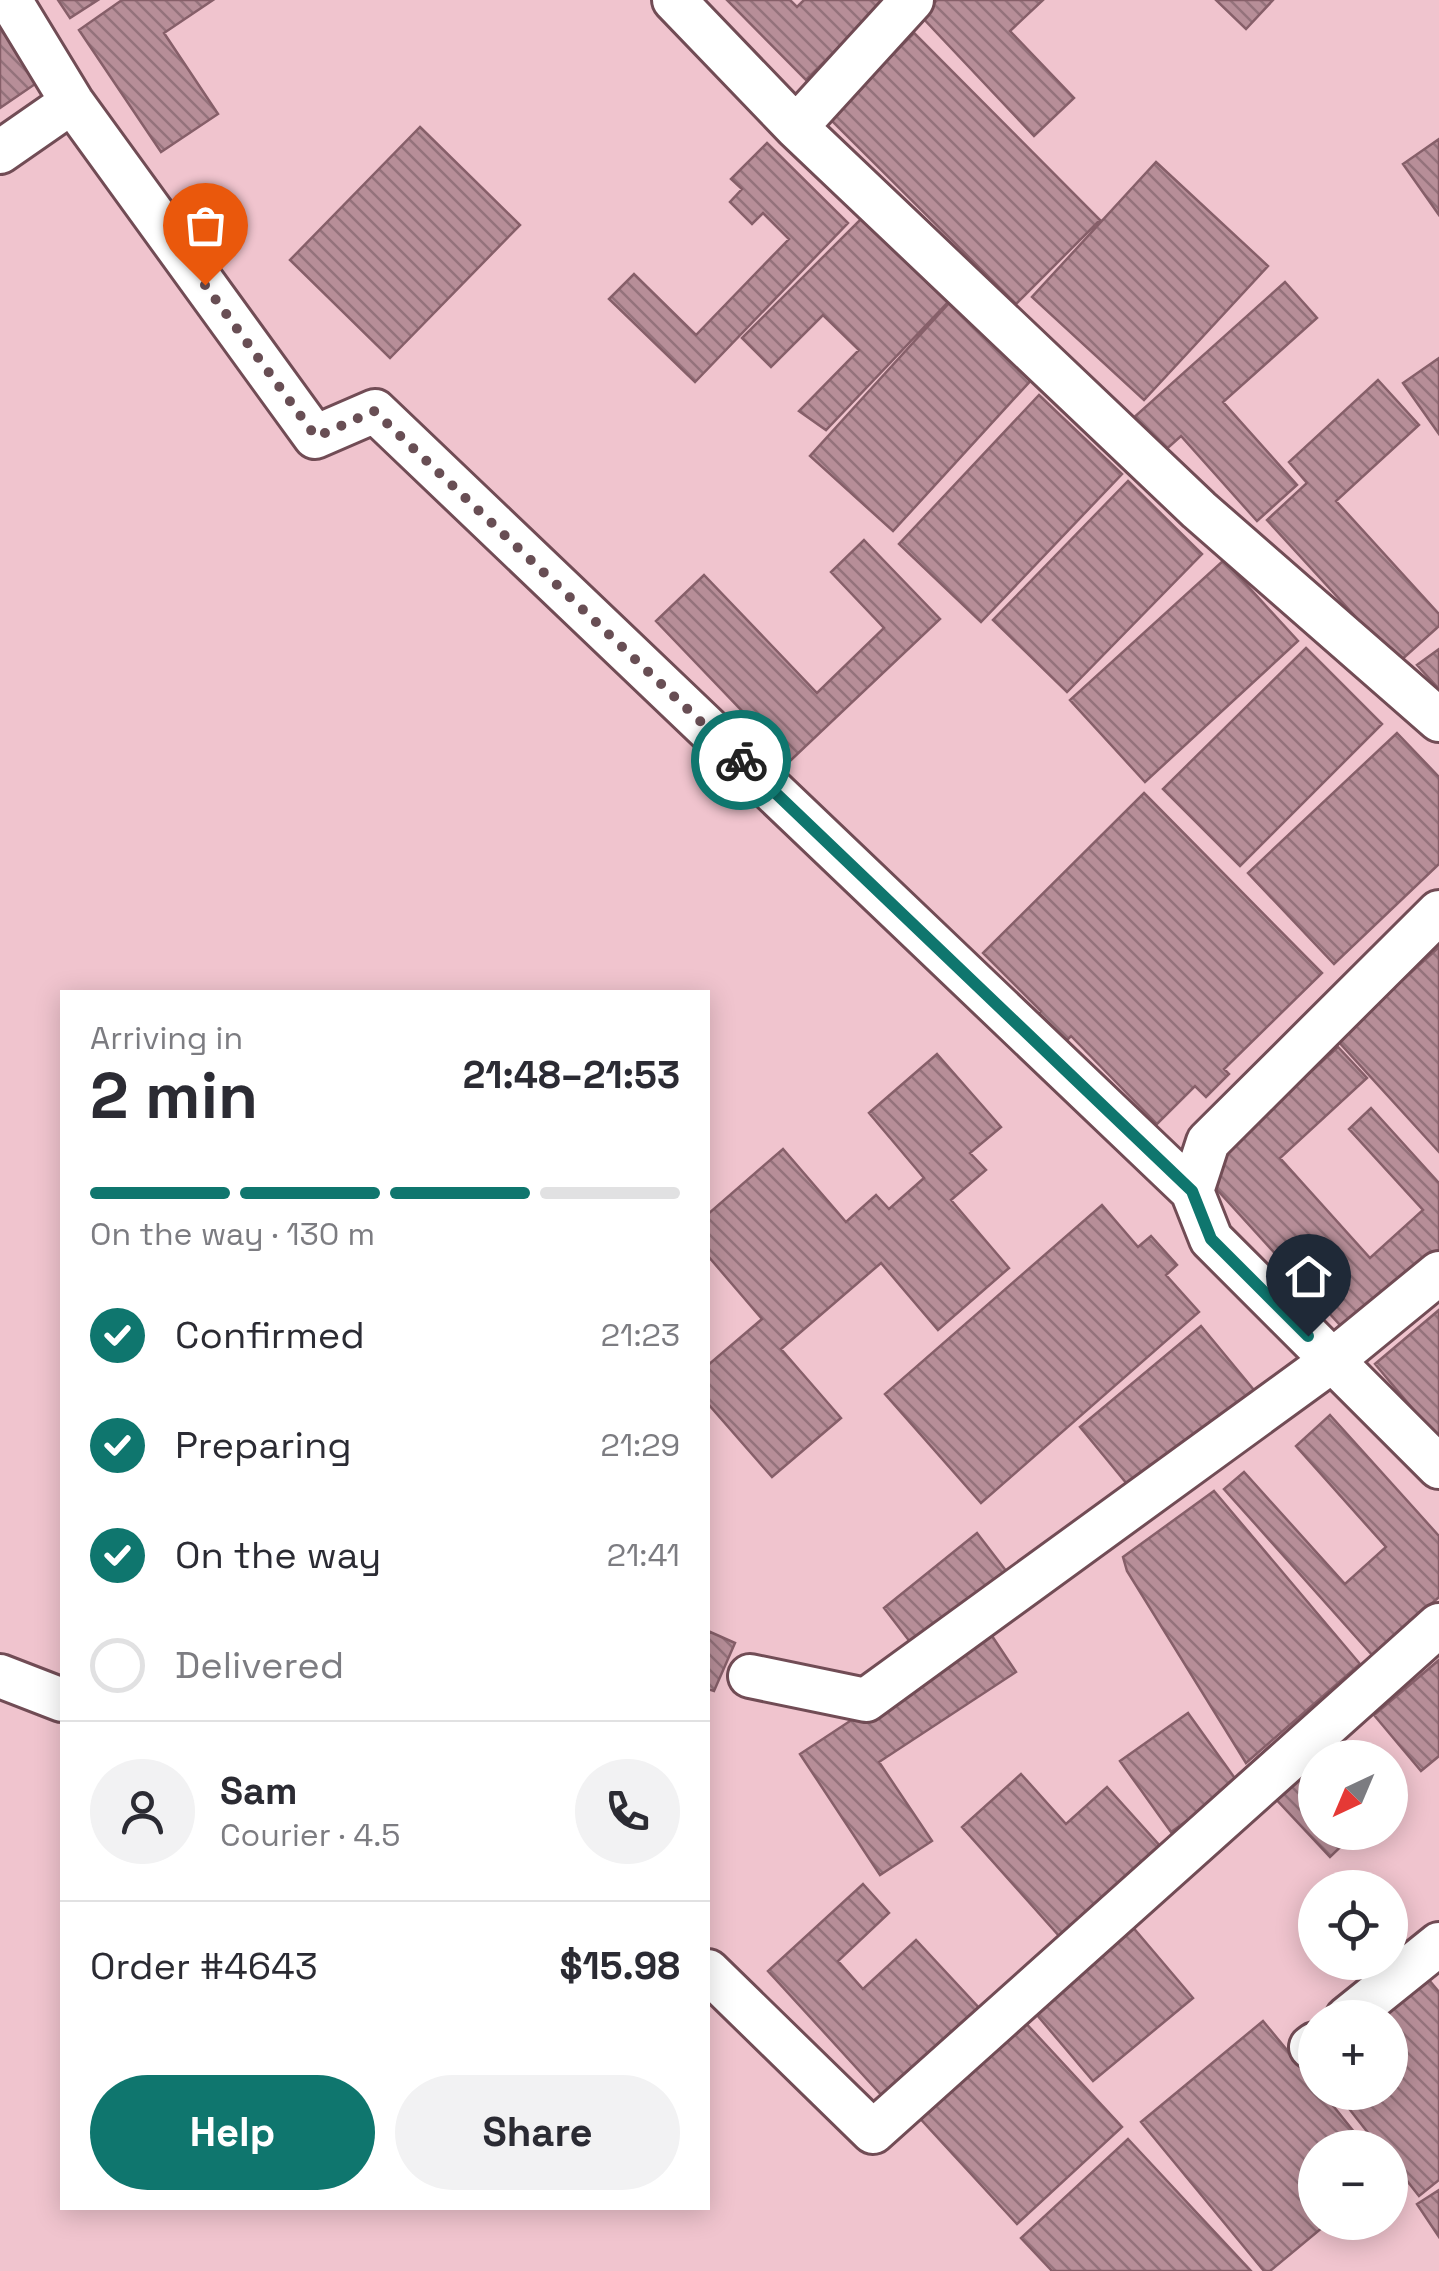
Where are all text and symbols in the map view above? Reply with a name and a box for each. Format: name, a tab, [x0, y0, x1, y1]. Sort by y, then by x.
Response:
pin	[163, 183, 248, 286]
icon: bag	[178, 198, 233, 253]
courier	[691, 710, 791, 810]
icon: bike	[714, 733, 769, 788]
text: Arriving in	[90, 1018, 243, 1058]
text: 21:48–21:53	[463, 1051, 680, 1099]
text: 2 min	[90, 1054, 258, 1137]
text: On the way · 130 m	[90, 1214, 375, 1254]
pin	[1266, 1234, 1351, 1337]
icon: home	[1281, 1249, 1336, 1304]
icon: check	[90, 1308, 145, 1363]
text: Confirmed	[175, 1311, 365, 1359]
text: 21:23	[601, 1315, 680, 1355]
icon: check	[90, 1418, 145, 1473]
text: Preparing	[175, 1421, 352, 1469]
text: 21:29	[600, 1425, 680, 1465]
icon: check	[90, 1528, 145, 1583]
text: On the way	[175, 1531, 381, 1579]
text: 21:41	[607, 1535, 680, 1575]
text: Delivered	[175, 1641, 344, 1689]
north arrow	[1298, 1740, 1408, 1850]
map controls	[1298, 1740, 1408, 2240]
button: person	[90, 1759, 195, 1864]
button: phone	[575, 1759, 680, 1864]
text: Sam	[220, 1767, 297, 1815]
text: Courier · 4.5	[220, 1815, 401, 1855]
button: locate	[1298, 1870, 1408, 1980]
text: Order #4643	[90, 1942, 318, 1990]
text: $15.98	[559, 1942, 680, 1990]
button: +	[1298, 2000, 1408, 2110]
button: Help	[90, 2075, 375, 2190]
button: Share	[395, 2075, 680, 2190]
button: −	[1298, 2130, 1408, 2240]

